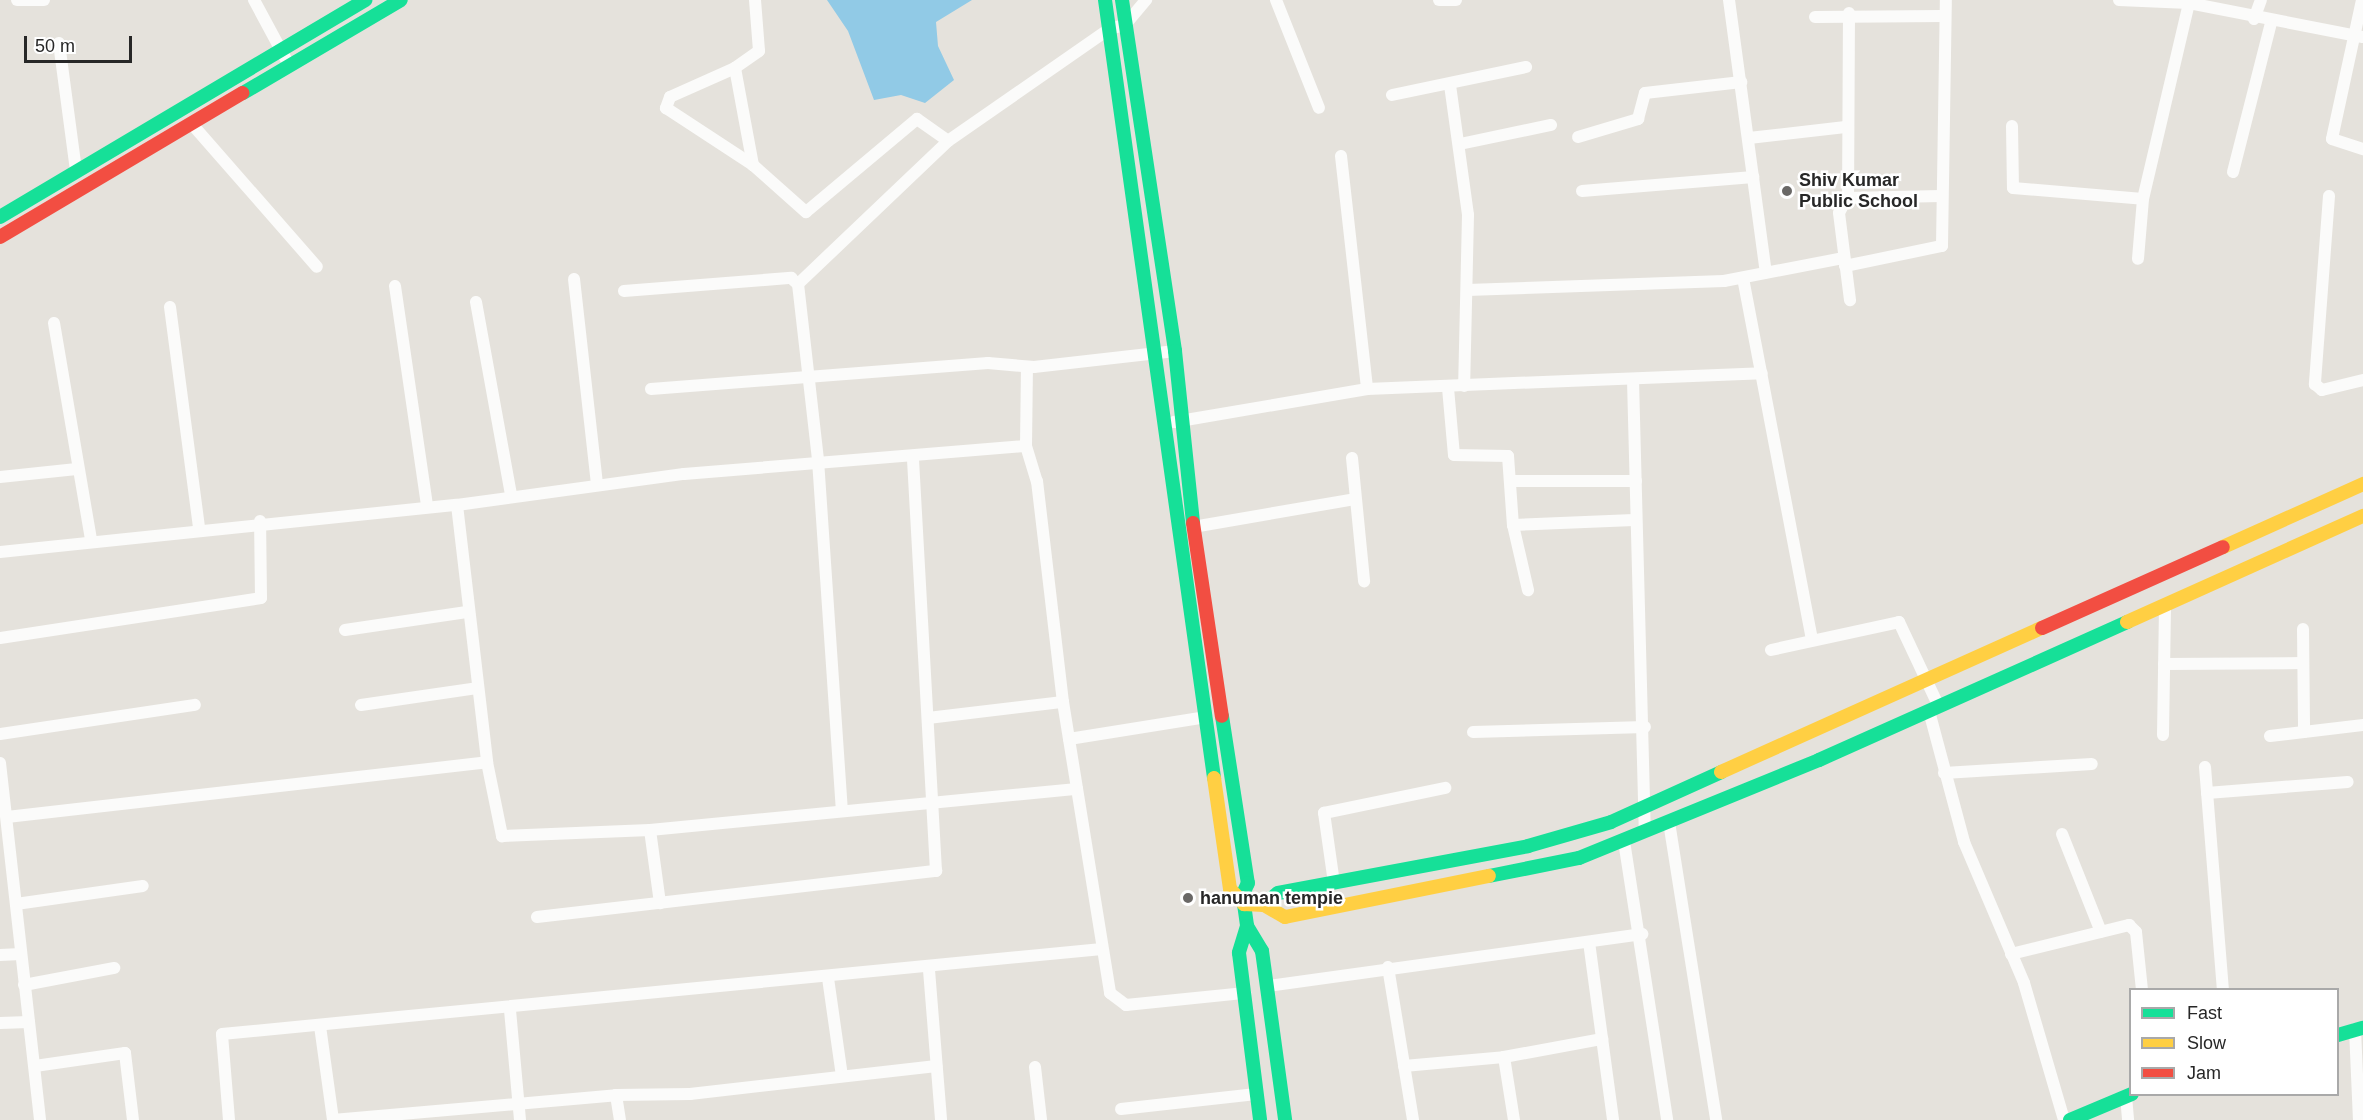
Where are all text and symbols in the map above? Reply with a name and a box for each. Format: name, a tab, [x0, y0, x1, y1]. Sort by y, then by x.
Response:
scale bar	[27, 24, 135, 62]
text: 50 m	[35, 36, 75, 56]
place label: Shiv Kumar Public School	[1799, 170, 1918, 213]
marker: Shiv Kumar Public School	[1780, 184, 1794, 198]
place label: hanuman tempie	[1200, 887, 1343, 909]
marker: hanuman tempie	[1181, 891, 1195, 905]
legend	[2129, 988, 2339, 1096]
text: Fast	[2187, 1003, 2222, 1023]
text: Slow	[2187, 1033, 2226, 1053]
text: Jam	[2187, 1063, 2221, 1083]

